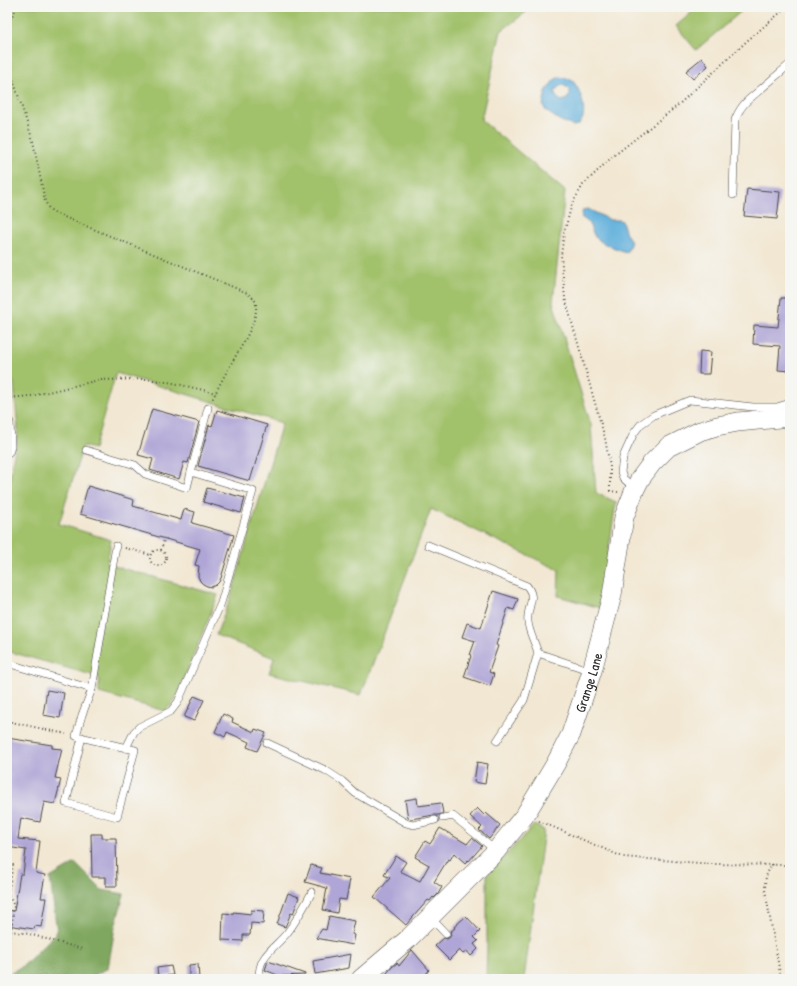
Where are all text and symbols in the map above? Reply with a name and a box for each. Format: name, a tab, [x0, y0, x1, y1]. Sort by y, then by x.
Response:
street label: Grange Lane	[569, 650, 606, 715]

